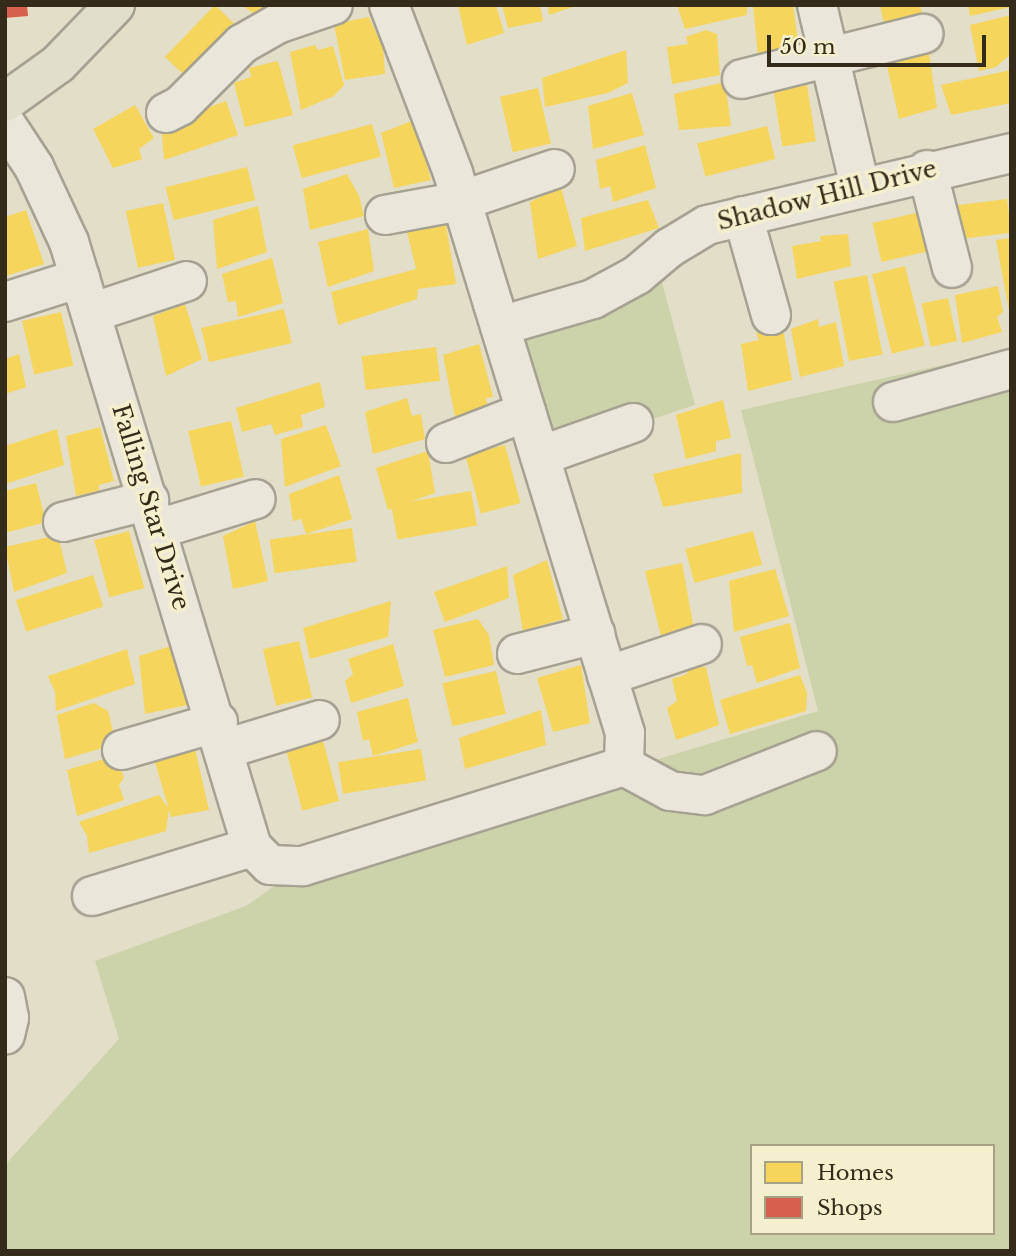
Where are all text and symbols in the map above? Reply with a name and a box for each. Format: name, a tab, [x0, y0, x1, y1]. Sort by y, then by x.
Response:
scale bar	[771, 21, 990, 65]
text: 50 m	[780, 34, 835, 60]
street label: Shadow Hill Drive	[714, 154, 940, 236]
street label: Falling Star Drive	[106, 400, 196, 614]
legend	[750, 1144, 995, 1235]
text: Homes	[817, 1160, 894, 1186]
text: Shops	[817, 1195, 883, 1221]

